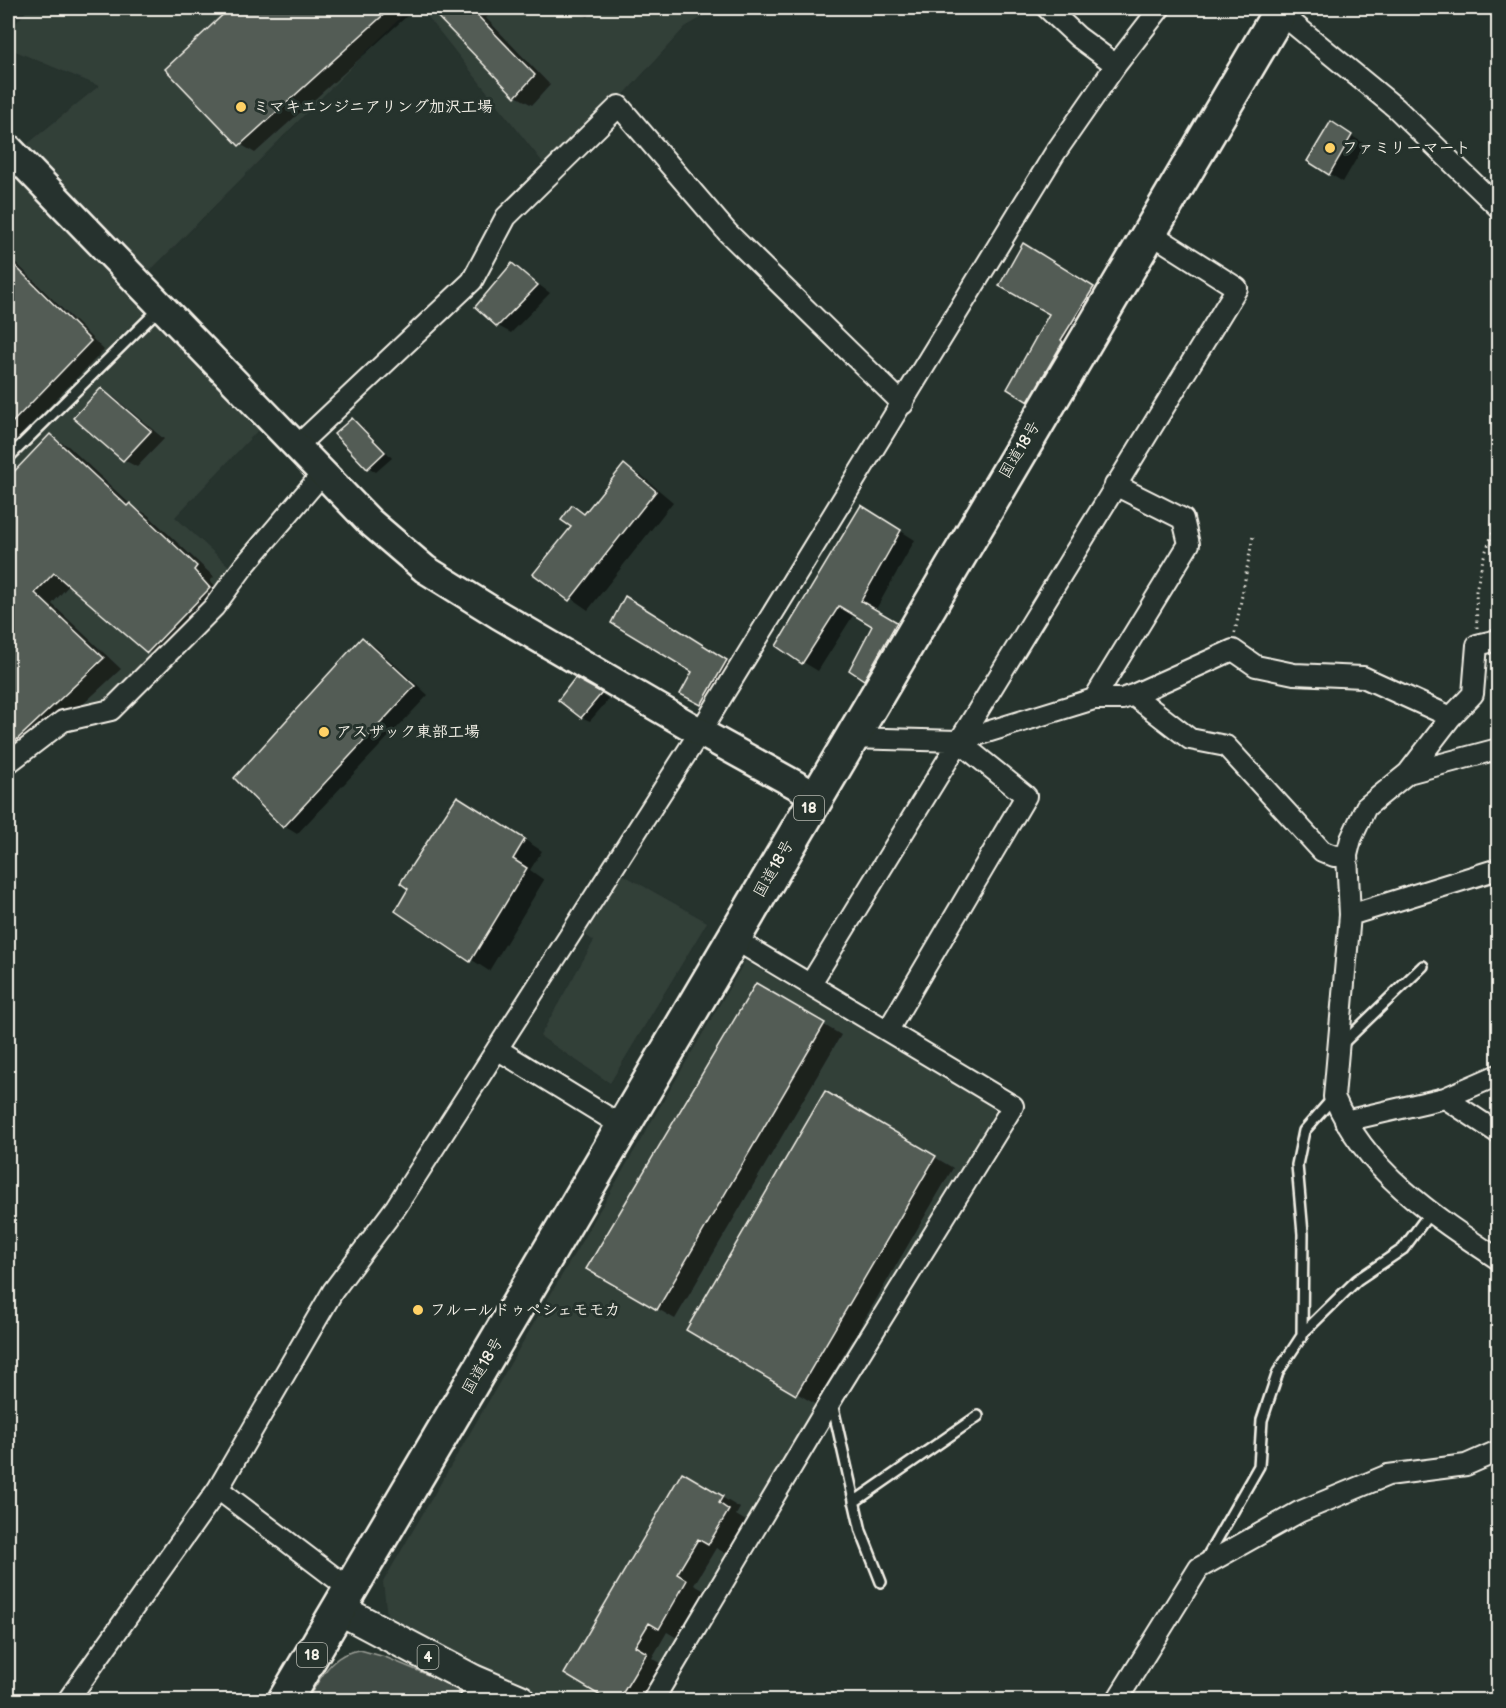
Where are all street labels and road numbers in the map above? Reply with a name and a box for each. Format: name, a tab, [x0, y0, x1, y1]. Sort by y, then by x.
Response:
street label: 国道18号	[995, 418, 1045, 482]
road number: 18	[794, 796, 824, 820]
street label: 国道18号	[750, 837, 798, 901]
street label: 国道18号	[458, 1334, 508, 1398]
road number: 18	[297, 1643, 327, 1667]
road number: 4	[418, 1645, 438, 1669]

